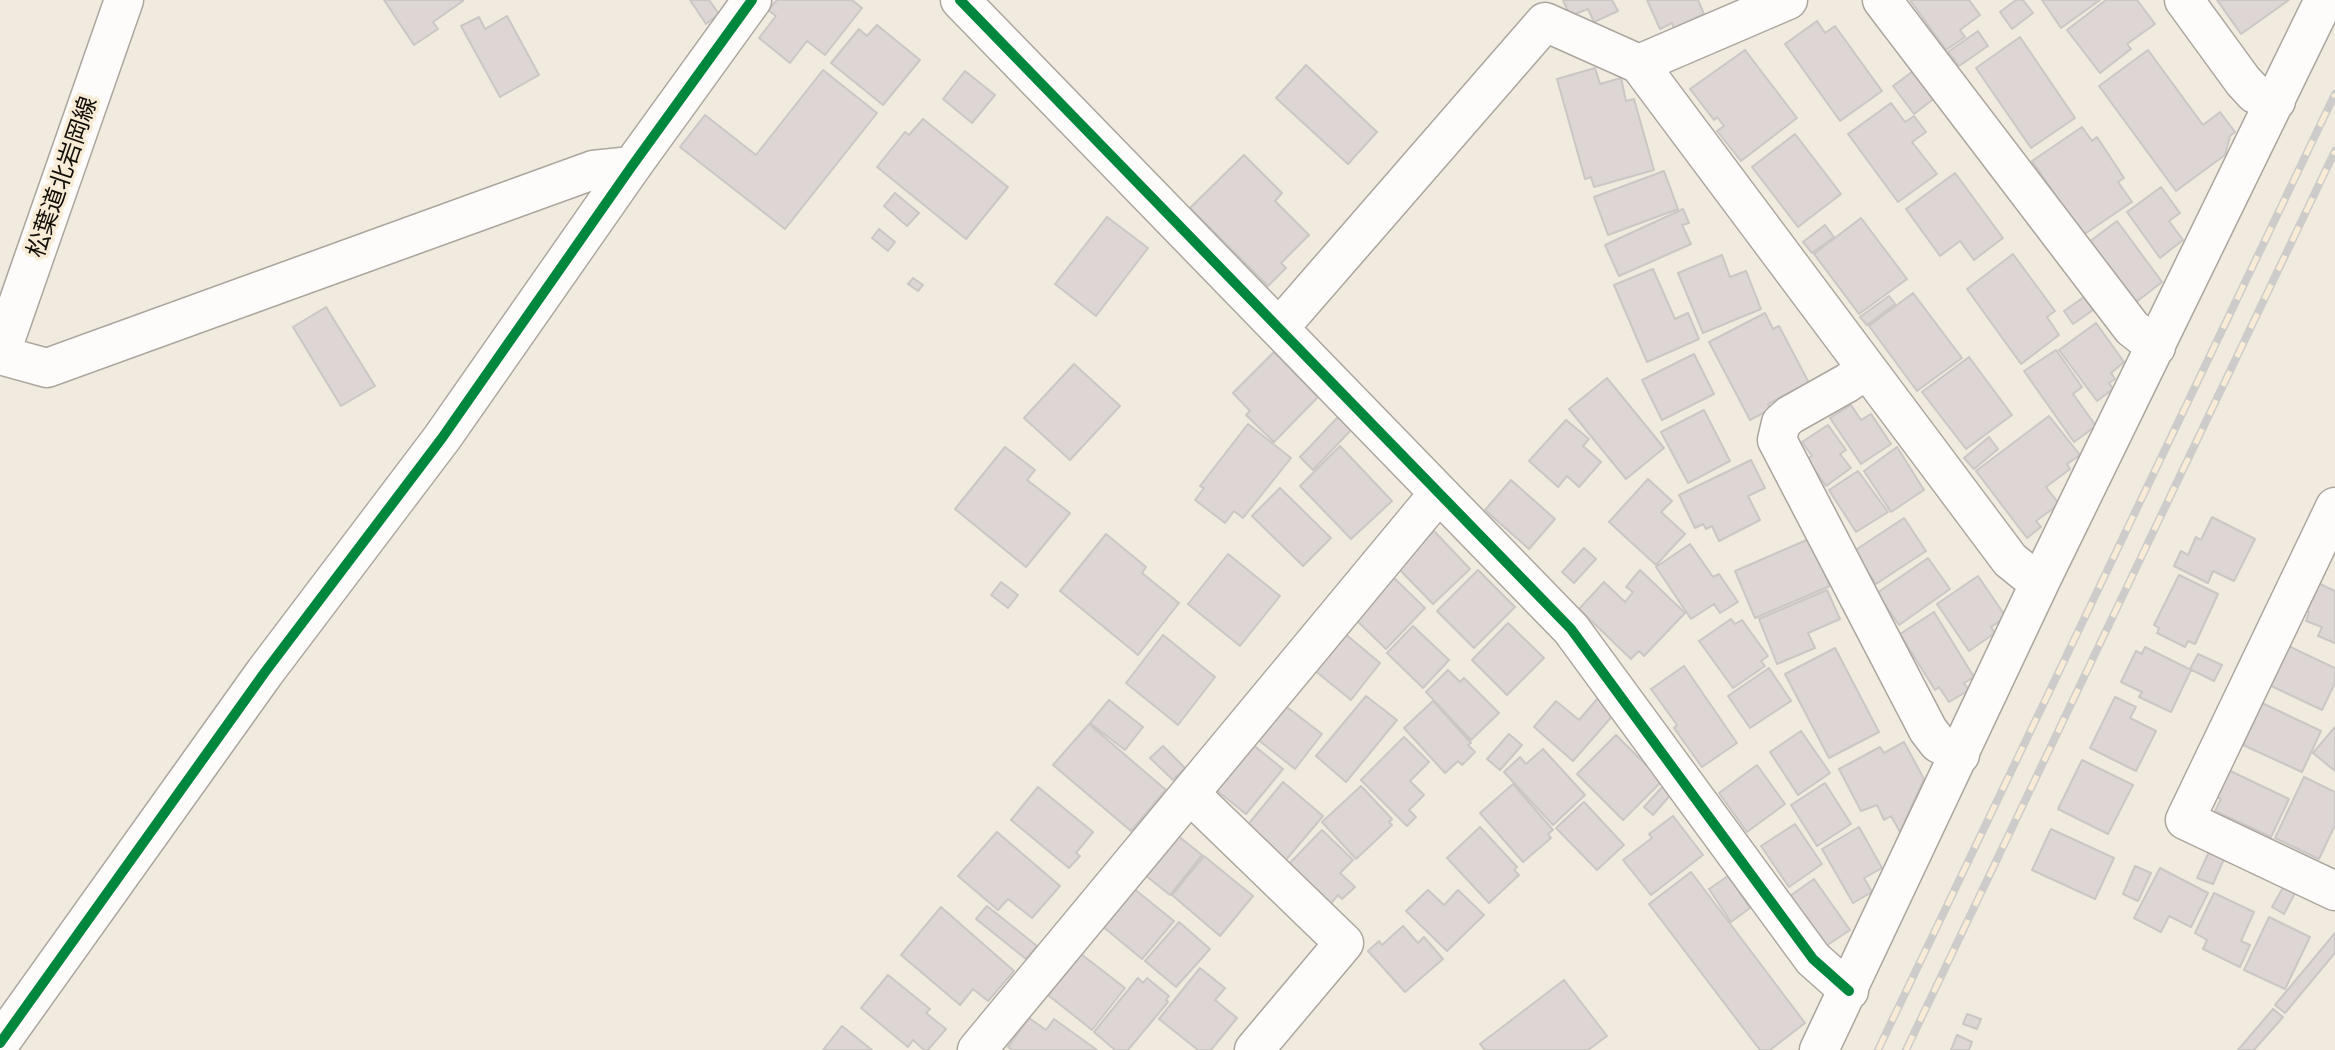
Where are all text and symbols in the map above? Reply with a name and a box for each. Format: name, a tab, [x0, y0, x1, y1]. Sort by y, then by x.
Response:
street label: 松葉道北岩岡線	[21, 93, 103, 261]

